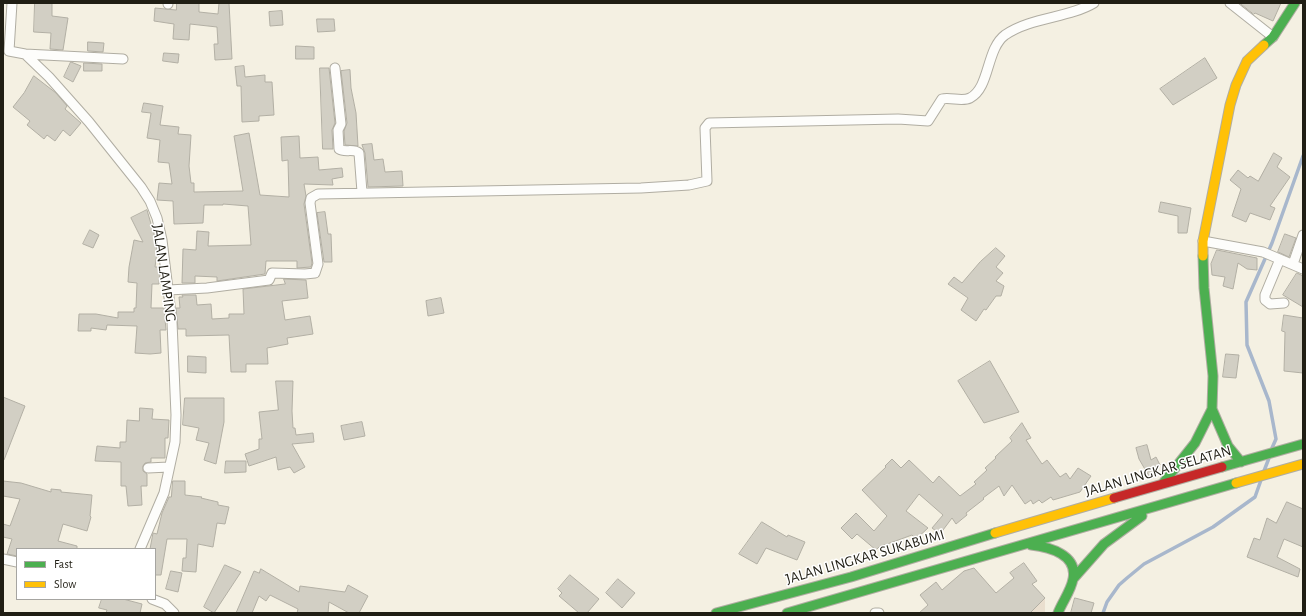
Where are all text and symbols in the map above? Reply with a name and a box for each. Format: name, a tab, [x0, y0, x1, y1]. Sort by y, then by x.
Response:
street label: JALAN LAMPING	[148, 223, 180, 323]
street label: JALAN LINGKAR SELATAN	[1083, 441, 1233, 501]
street label: JALAN LINGKAR SUKABUMI	[783, 526, 947, 588]
legend	[16, 548, 156, 600]
text: Fast	[54, 558, 73, 570]
text: Slow	[54, 578, 76, 590]

